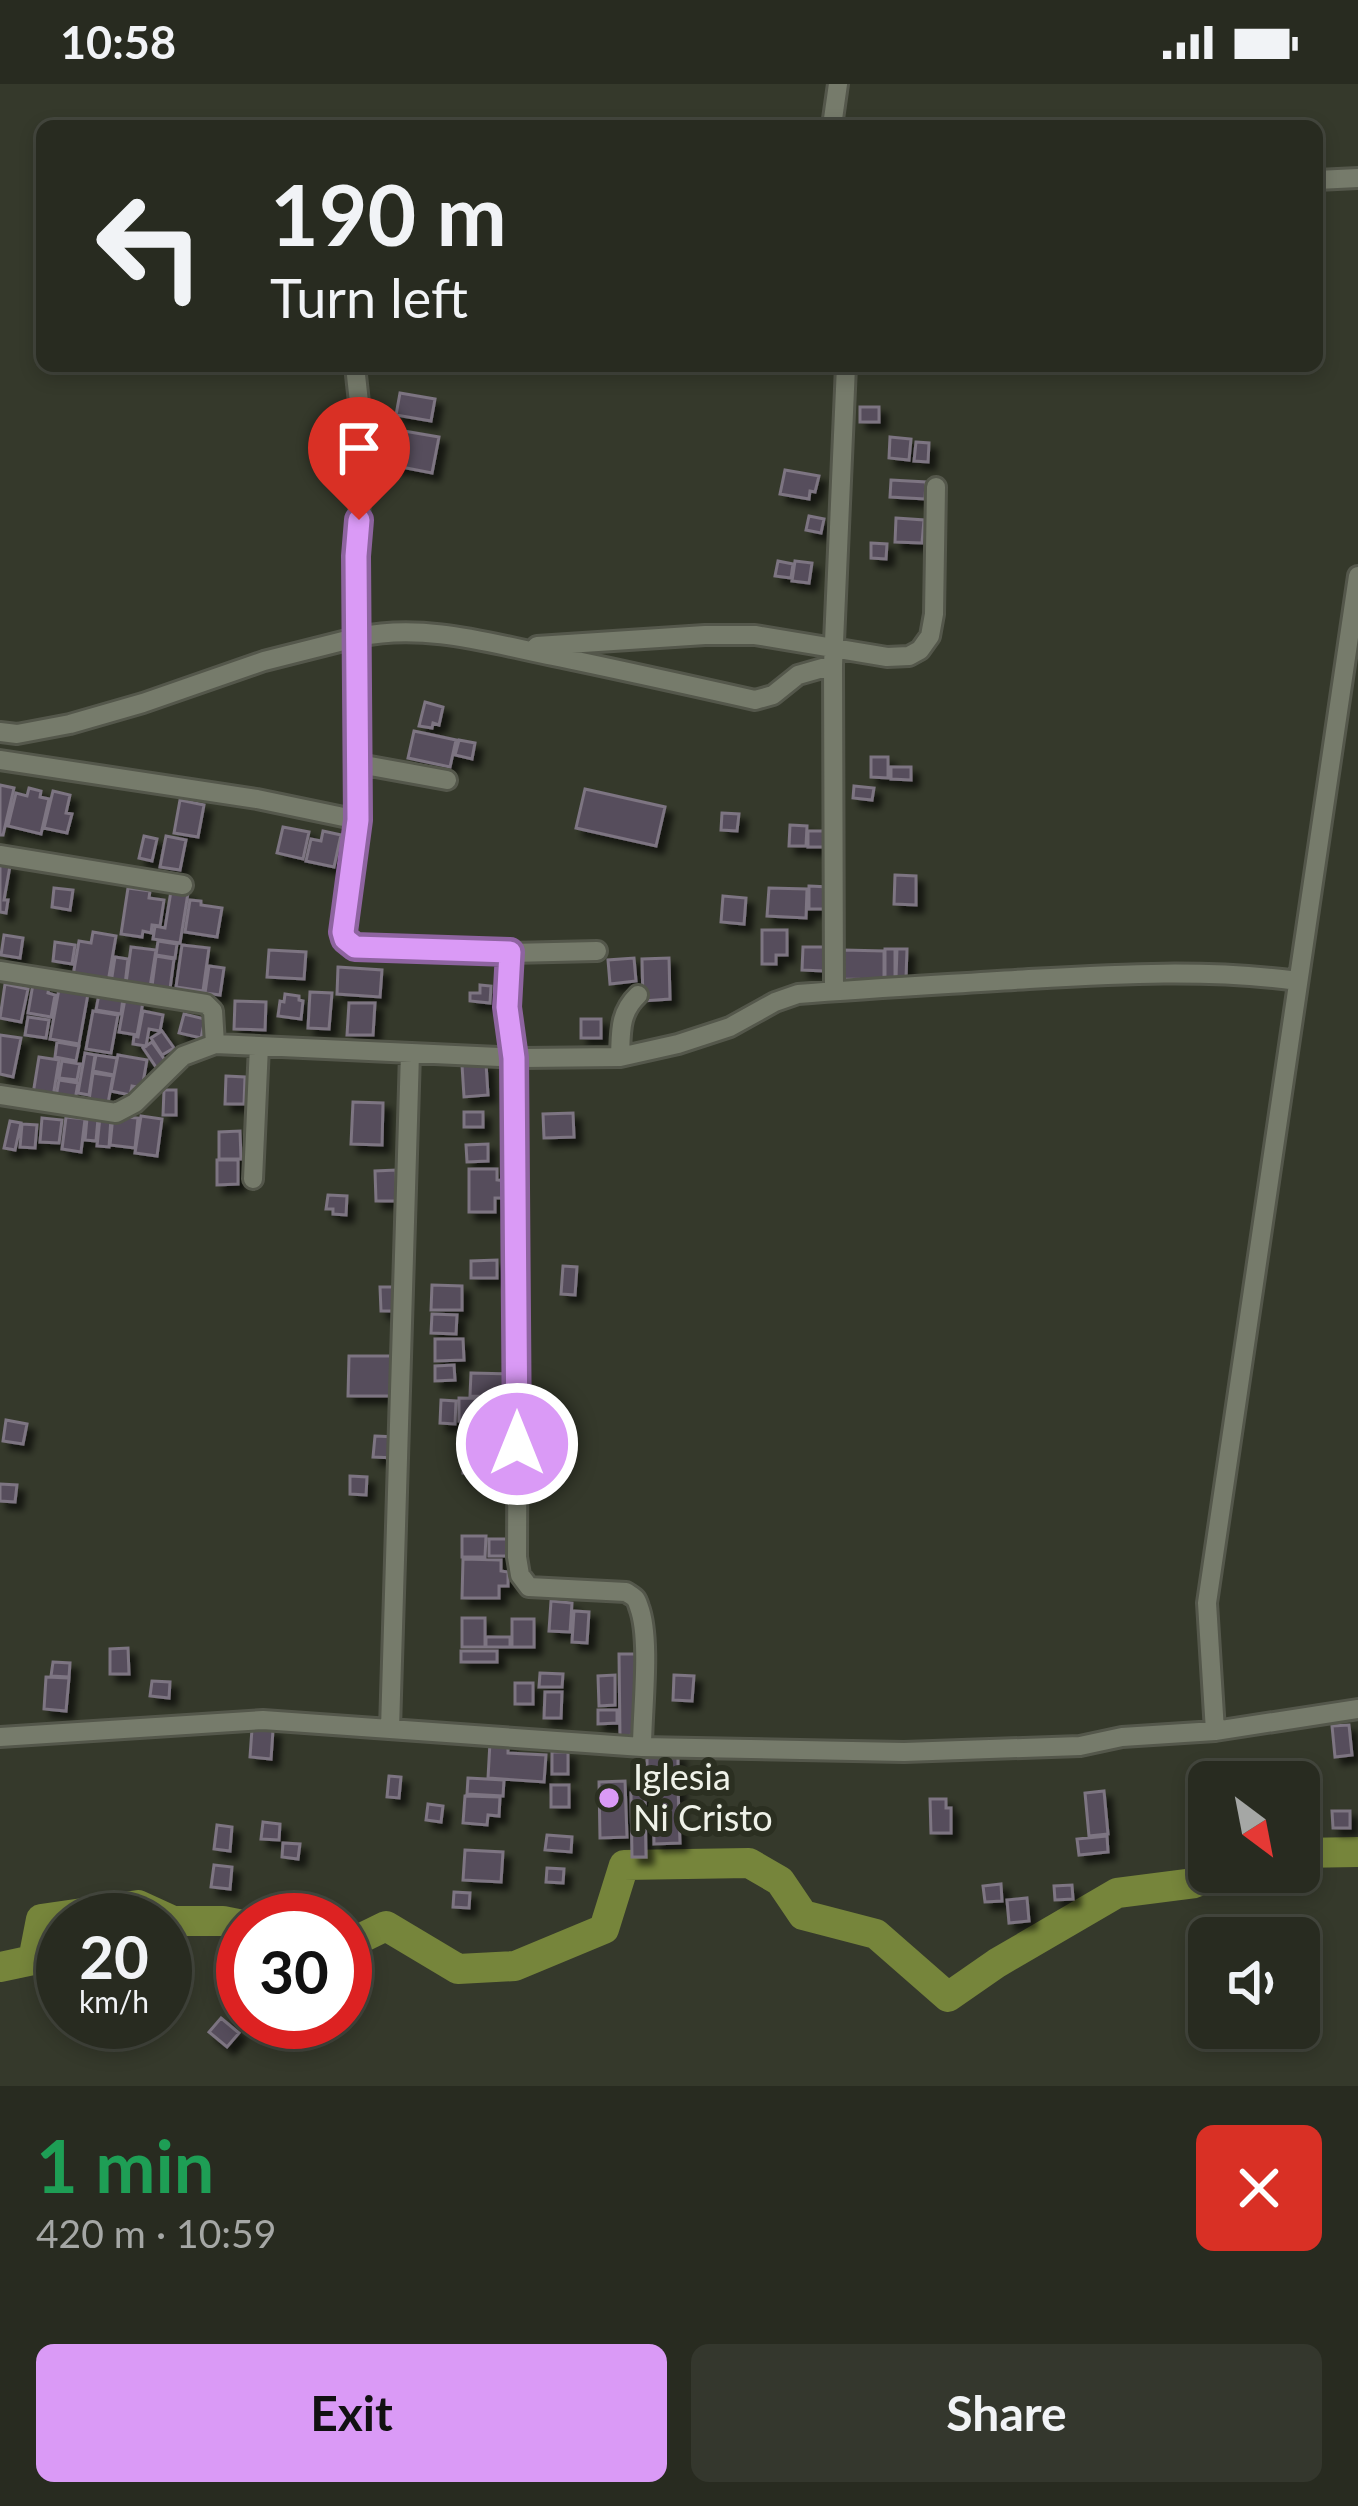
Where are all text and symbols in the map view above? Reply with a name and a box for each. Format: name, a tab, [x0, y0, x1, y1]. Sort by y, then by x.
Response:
text: 10:58	[60, 15, 176, 69]
text: 190 m	[270, 163, 507, 264]
icon: left	[72, 168, 228, 324]
text: Turn left	[270, 265, 468, 330]
pin	[308, 397, 410, 520]
icon: arrive	[326, 415, 392, 481]
position arrow	[454, 1381, 580, 1507]
place label: Iglesia Ni Cristo	[633, 1754, 773, 1839]
north arrow	[1188, 1761, 1320, 1893]
map controls	[1188, 1761, 1320, 2049]
marker: Iglesia Ni Cristo	[596, 1785, 622, 1811]
speed limit sign: 30	[216, 1893, 372, 2049]
button: sound	[1188, 1917, 1320, 2049]
text: 20	[79, 1920, 149, 1992]
text: km/h	[79, 1983, 149, 2019]
text: 1 min	[36, 2122, 214, 2208]
button: close	[1196, 2125, 1322, 2251]
text: 420 m · 10:59	[36, 2210, 276, 2256]
button: Exit	[36, 2344, 667, 2482]
button: Share	[691, 2344, 1322, 2482]

